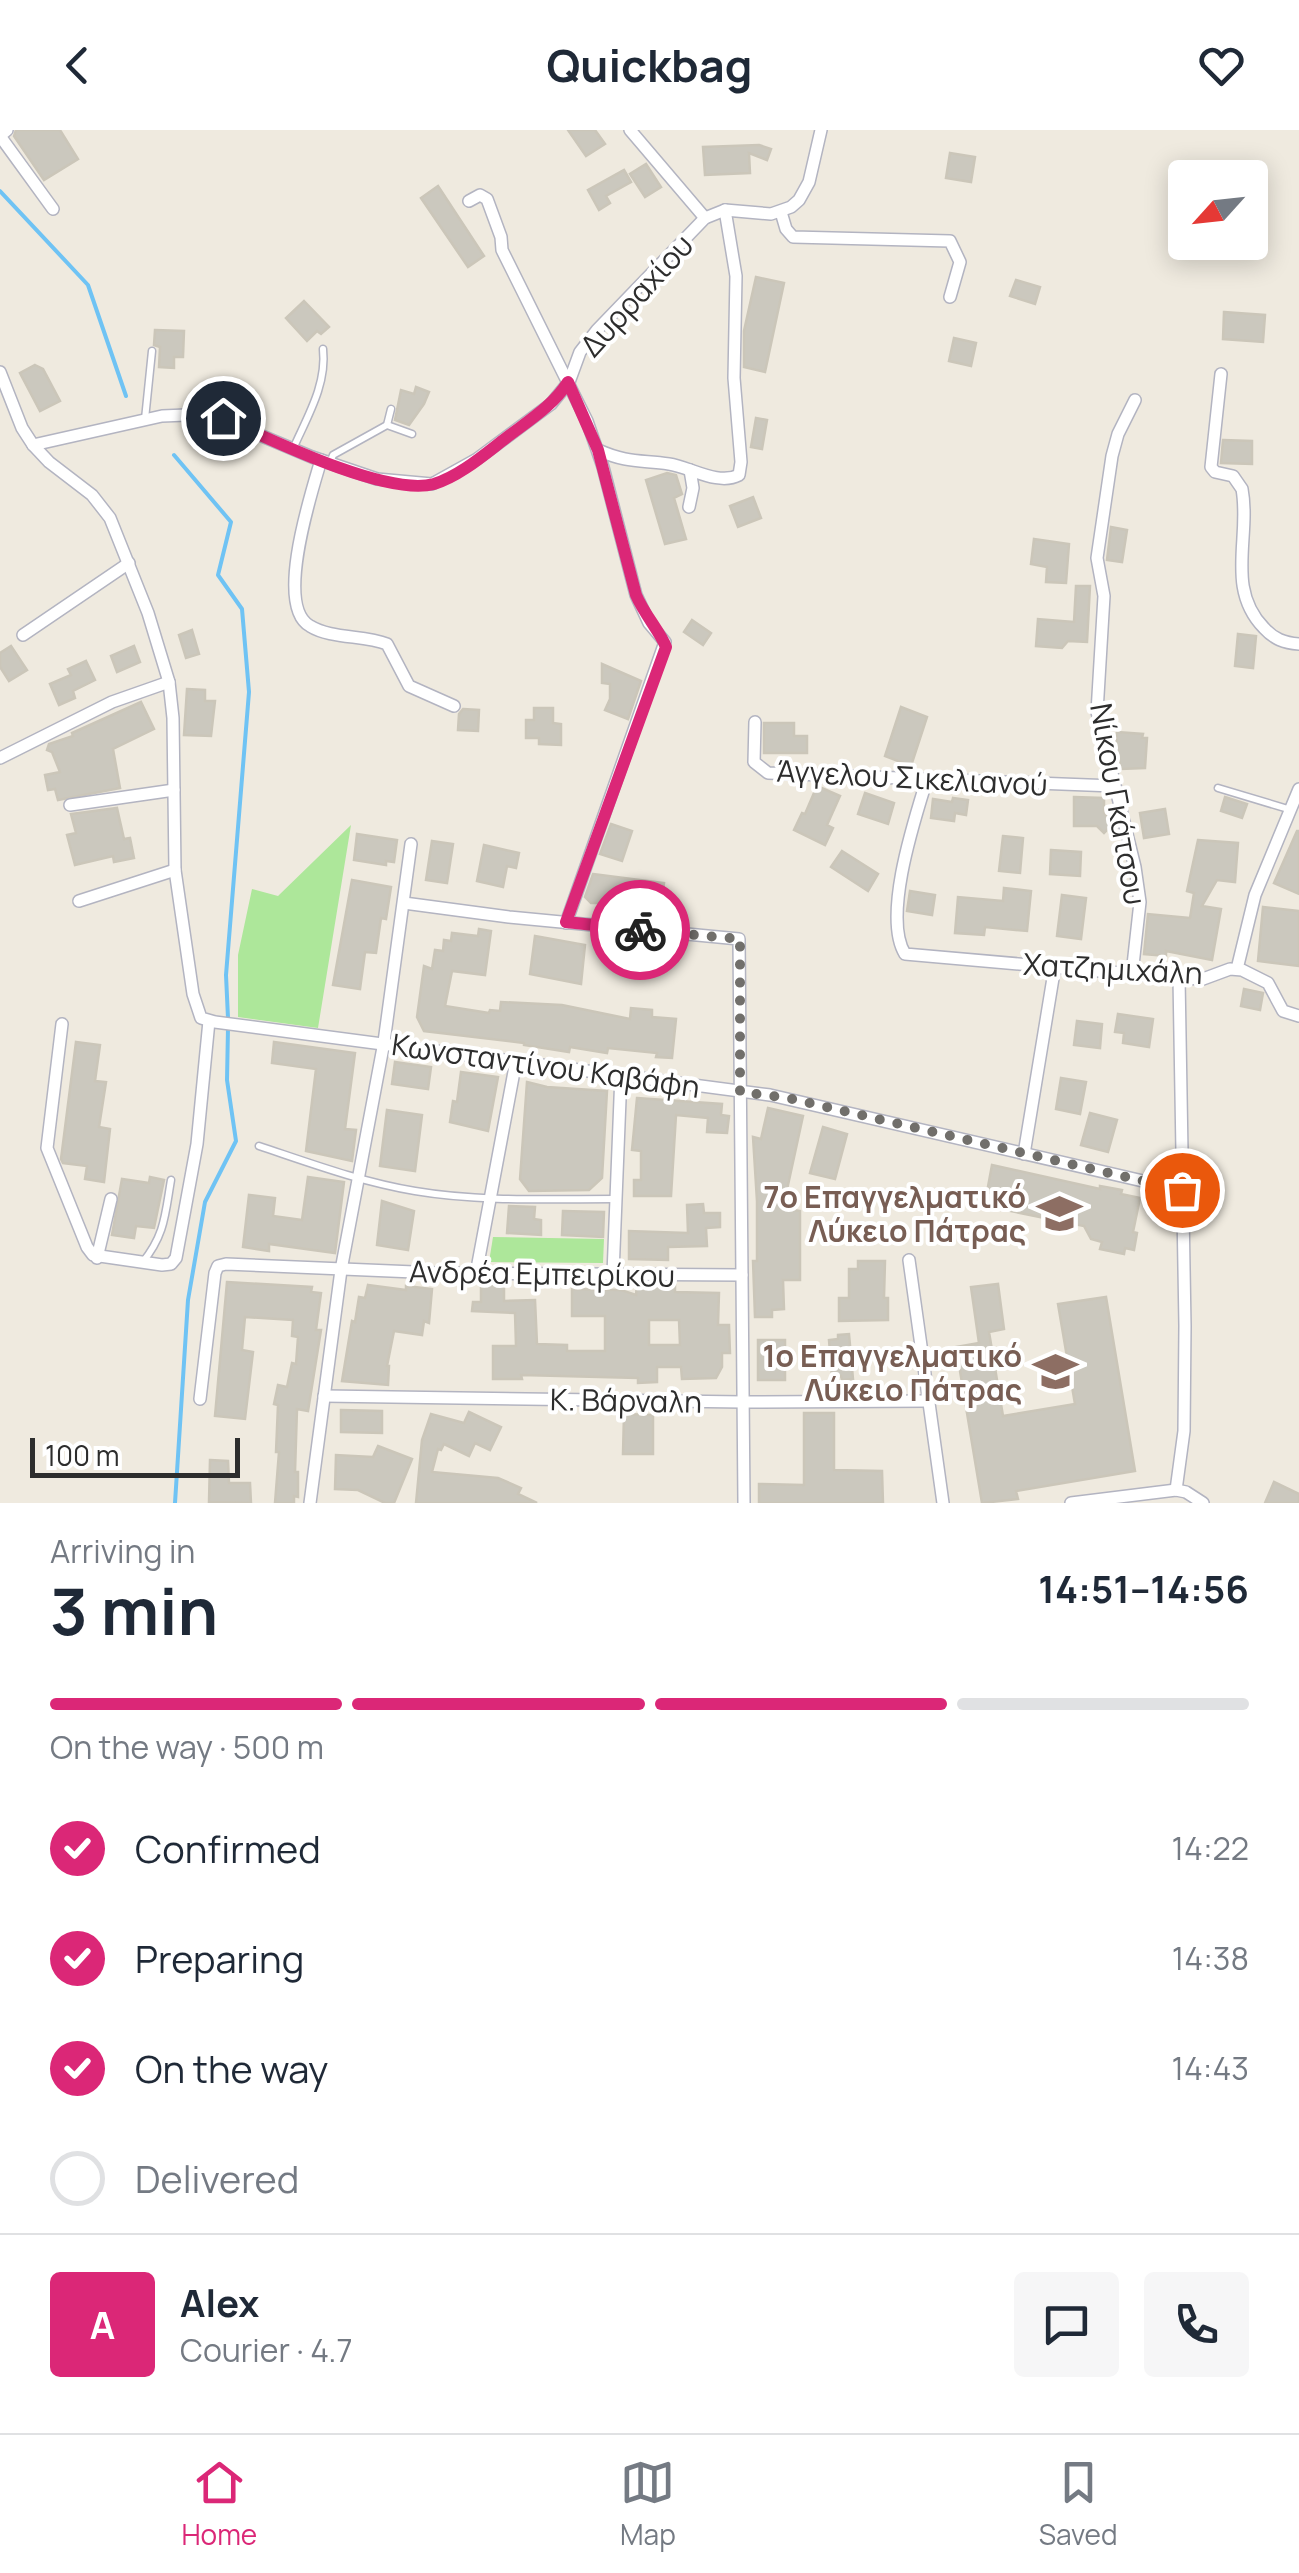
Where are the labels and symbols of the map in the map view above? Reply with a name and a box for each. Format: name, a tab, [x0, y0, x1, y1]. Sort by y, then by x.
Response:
north arrow	[1168, 160, 1268, 260]
street label: Δυρραχίου	[570, 225, 702, 365]
pin	[181, 376, 266, 461]
street label: Νίκου Γκάτσου	[1081, 700, 1157, 908]
street label: Άγγελου Σικελιανού	[775, 749, 1049, 805]
courier	[590, 880, 690, 980]
street label: Χατζημιχάλη	[1022, 943, 1204, 993]
street label: Κωνσταντίνου Καβάφη	[389, 1023, 703, 1107]
pin	[1140, 1148, 1225, 1233]
place label: 7ο Επαγγελματικό Λύκειο Πάτρας	[764, 1176, 1026, 1251]
school or university icon: 7ο Επαγγελματικό Λύκειο Πάτρας	[1035, 1189, 1083, 1237]
street label: Ανδρέα Εμπειρίκου	[409, 1250, 675, 1296]
place label: 1o Επαγγελματικό Λύκειο Πάτρας	[762, 1335, 1022, 1410]
school or university icon: 1o Επαγγελματικό Λύκειο Πάτρας	[1031, 1348, 1079, 1396]
street label: Κ. Βάρναλη	[550, 1378, 702, 1422]
scale bar	[30, 1433, 240, 1478]

